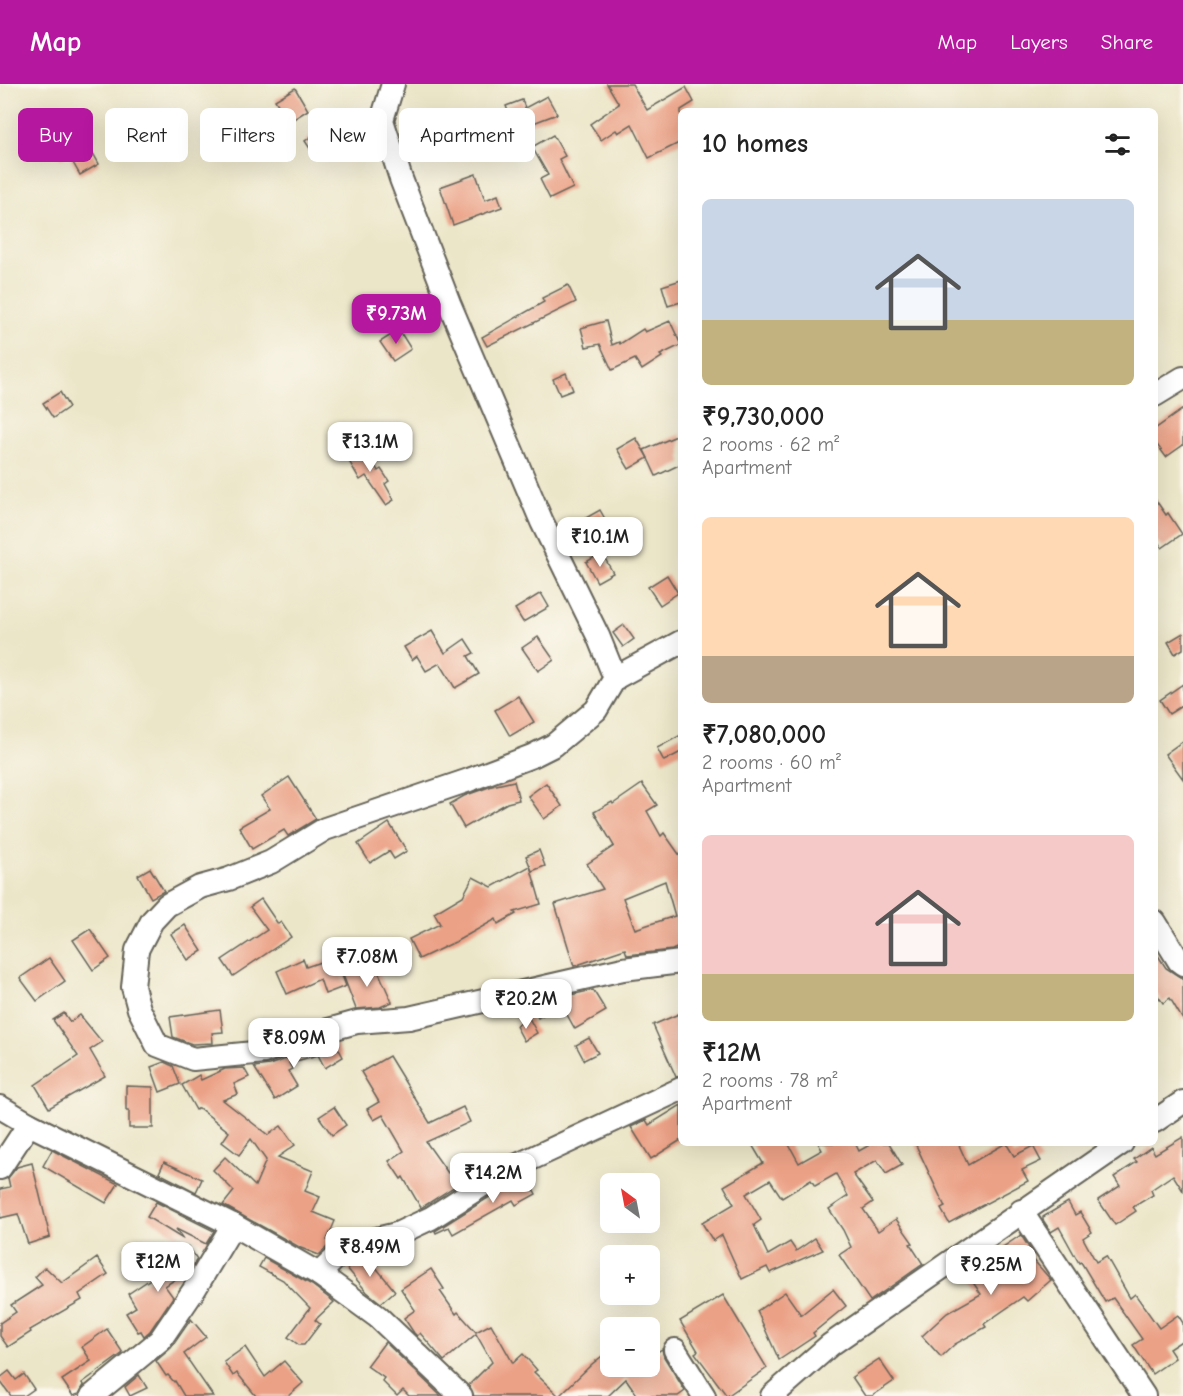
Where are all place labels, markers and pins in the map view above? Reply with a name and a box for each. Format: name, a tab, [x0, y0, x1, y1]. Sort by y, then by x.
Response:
pin: ₹9.73M	[347, 294, 445, 345]
pin: ₹13.1M	[321, 422, 419, 473]
pin: ₹10.1M	[551, 517, 649, 568]
pin: ₹7.08M	[318, 937, 416, 988]
pin: ₹20.2M	[477, 979, 575, 1030]
pin: ₹8.09M	[245, 1018, 343, 1069]
pin: ₹14.2M	[444, 1153, 542, 1204]
pin: ₹8.49M	[321, 1227, 419, 1278]
pin: ₹12M	[122, 1242, 194, 1293]
pin: ₹9.25M	[942, 1245, 1040, 1296]

